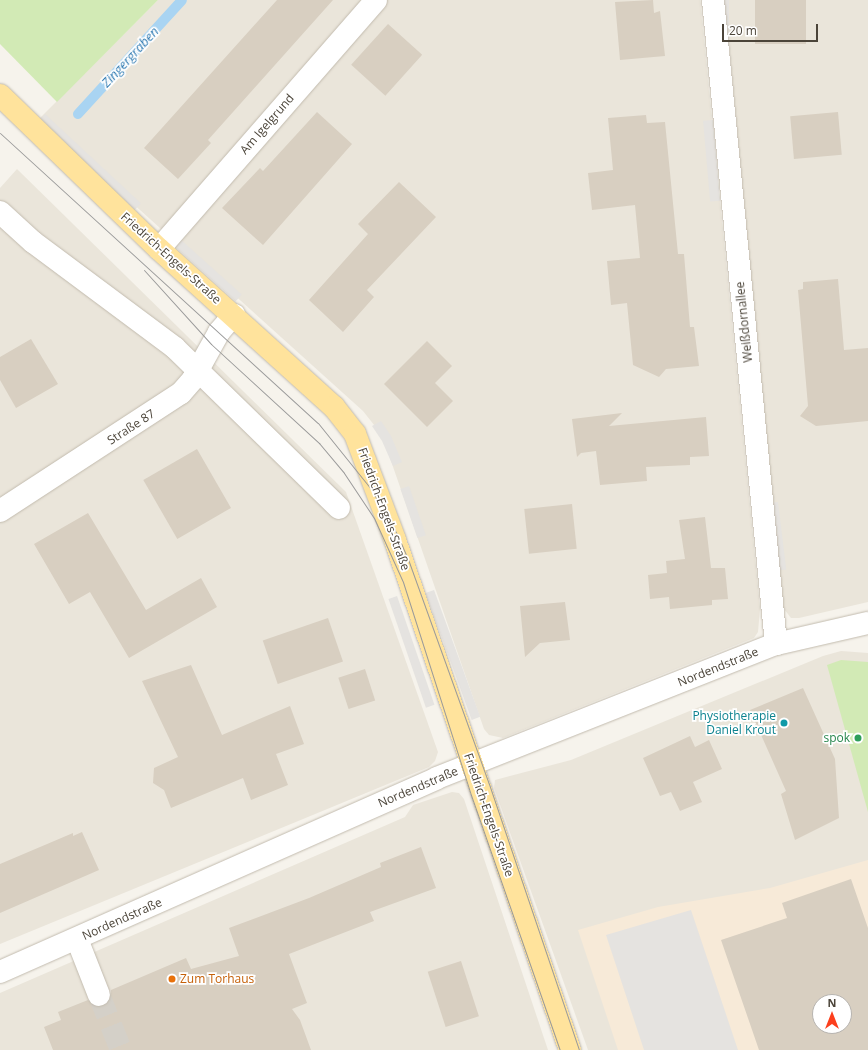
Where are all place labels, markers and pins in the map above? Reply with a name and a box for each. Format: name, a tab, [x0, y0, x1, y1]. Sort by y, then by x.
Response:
place label: Physiotherapie Daniel Krout	[692, 709, 776, 737]
marker: Physiotherapie Daniel Krout	[779, 718, 789, 728]
place label: spok	[823, 731, 850, 745]
marker: spok	[853, 733, 863, 743]
place label: Zum Torhaus	[180, 972, 254, 986]
marker: Zum Torhaus	[167, 974, 177, 984]

